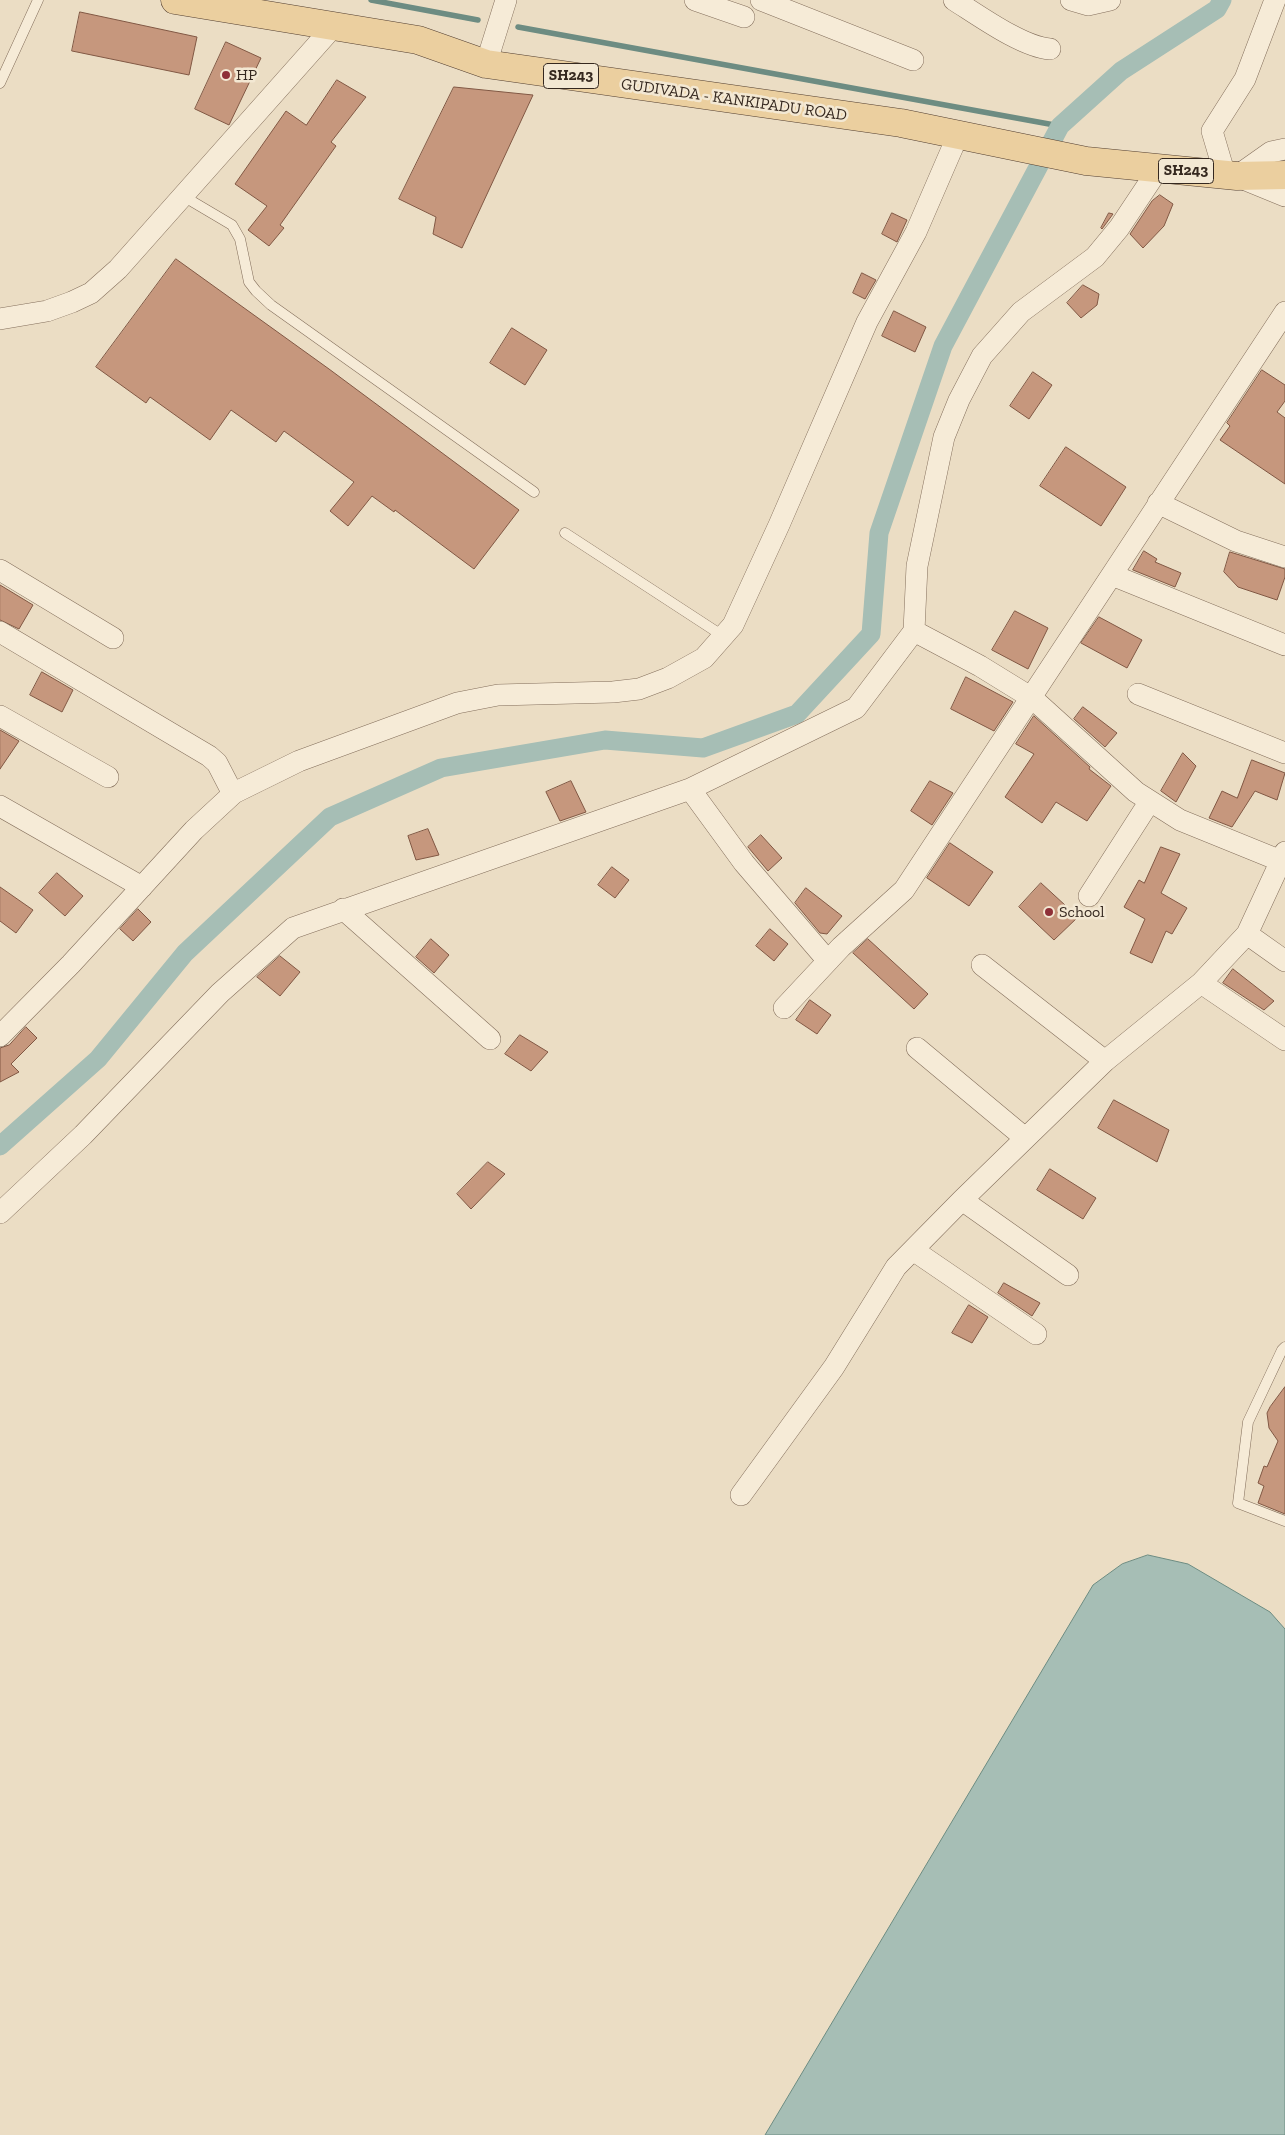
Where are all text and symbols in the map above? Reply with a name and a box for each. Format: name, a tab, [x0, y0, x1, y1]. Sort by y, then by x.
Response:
road number: SH243	[544, 64, 598, 88]
place label: HP	[236, 65, 257, 85]
marker: HP	[220, 69, 232, 81]
street label: GUDIVADA - KANKIPADU ROAD	[620, 75, 848, 125]
road number: SH243	[1158, 158, 1214, 184]
place label: School	[1059, 902, 1105, 922]
marker: School	[1043, 906, 1055, 918]

